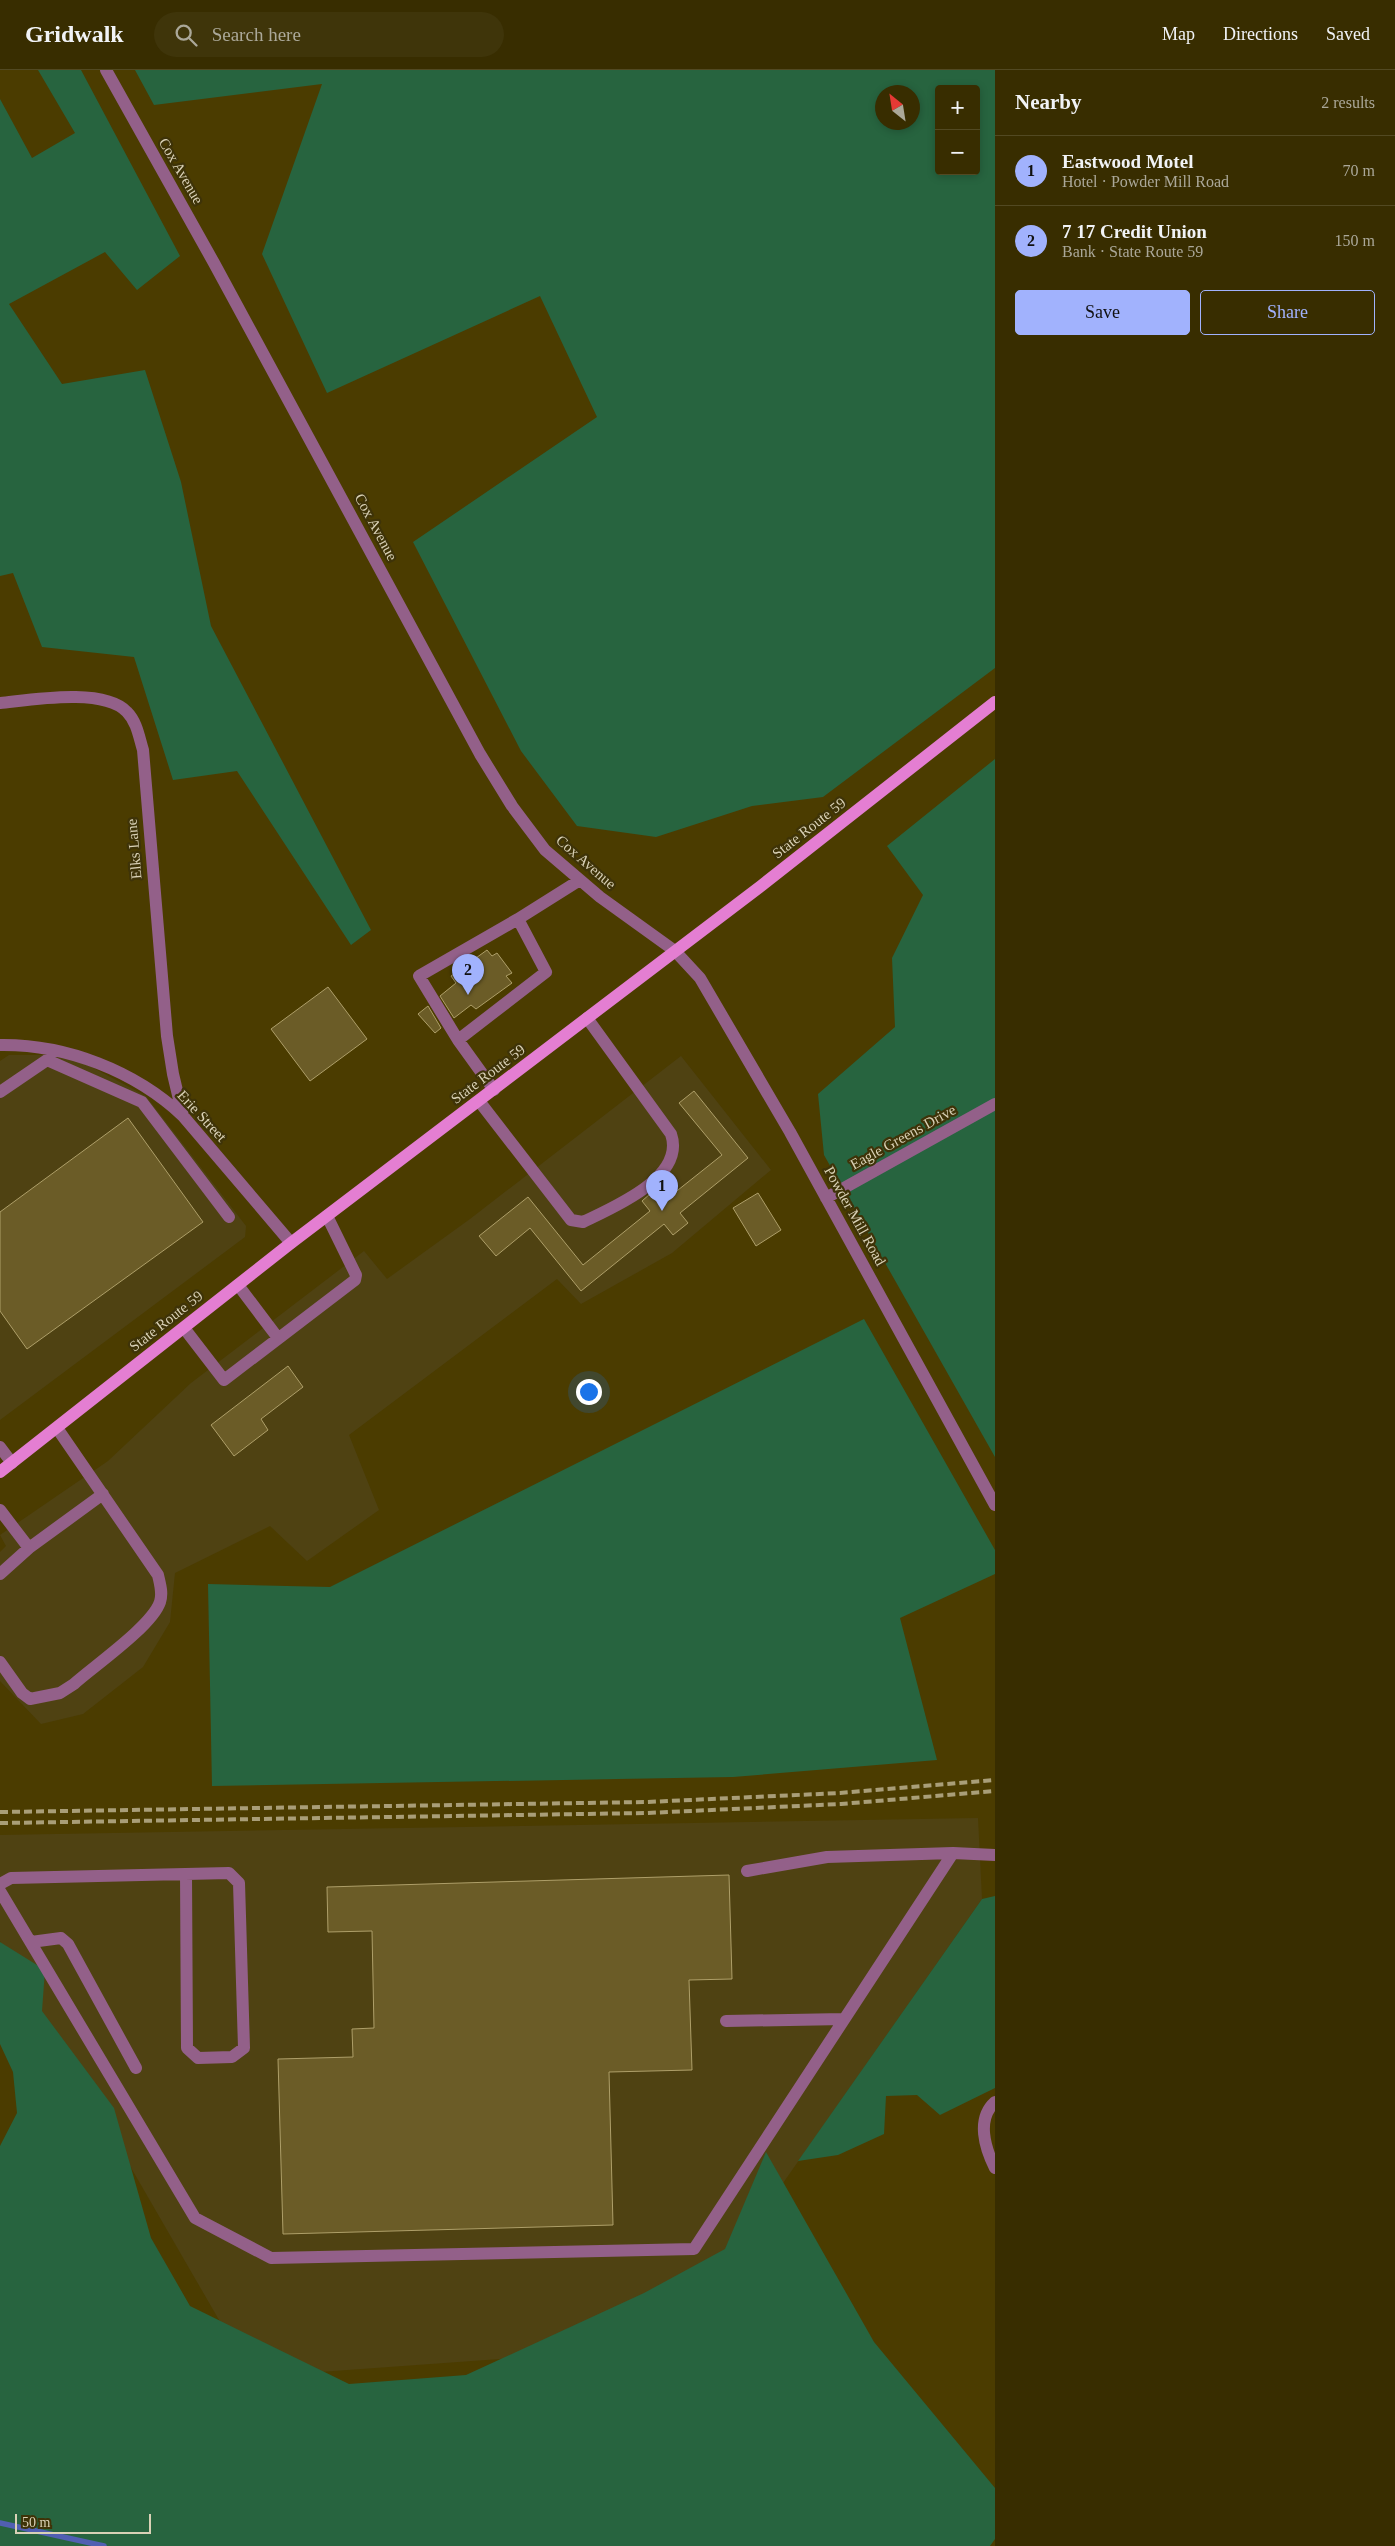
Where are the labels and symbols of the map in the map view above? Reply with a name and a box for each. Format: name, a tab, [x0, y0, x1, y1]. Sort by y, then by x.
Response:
north arrow	[875, 85, 920, 130]
street label: Cox Avenue	[156, 135, 206, 207]
street label: Cox Avenue	[352, 491, 400, 563]
street label: State Route 59	[769, 795, 849, 861]
street label: Elks Lane	[123, 818, 145, 880]
street label: Cox Avenue	[553, 832, 619, 892]
pin: 2	[452, 954, 484, 995]
street label: State Route 59	[448, 1041, 528, 1107]
street label: Erie Street	[174, 1087, 230, 1145]
street label: Eagle Greens Drive	[847, 1101, 959, 1173]
street label: Powder Mill Road	[821, 1164, 889, 1269]
pin: 1	[646, 1170, 678, 1211]
street label: State Route 59	[126, 1288, 206, 1354]
your location	[576, 1379, 602, 1405]
scale bar	[15, 2511, 151, 2534]

